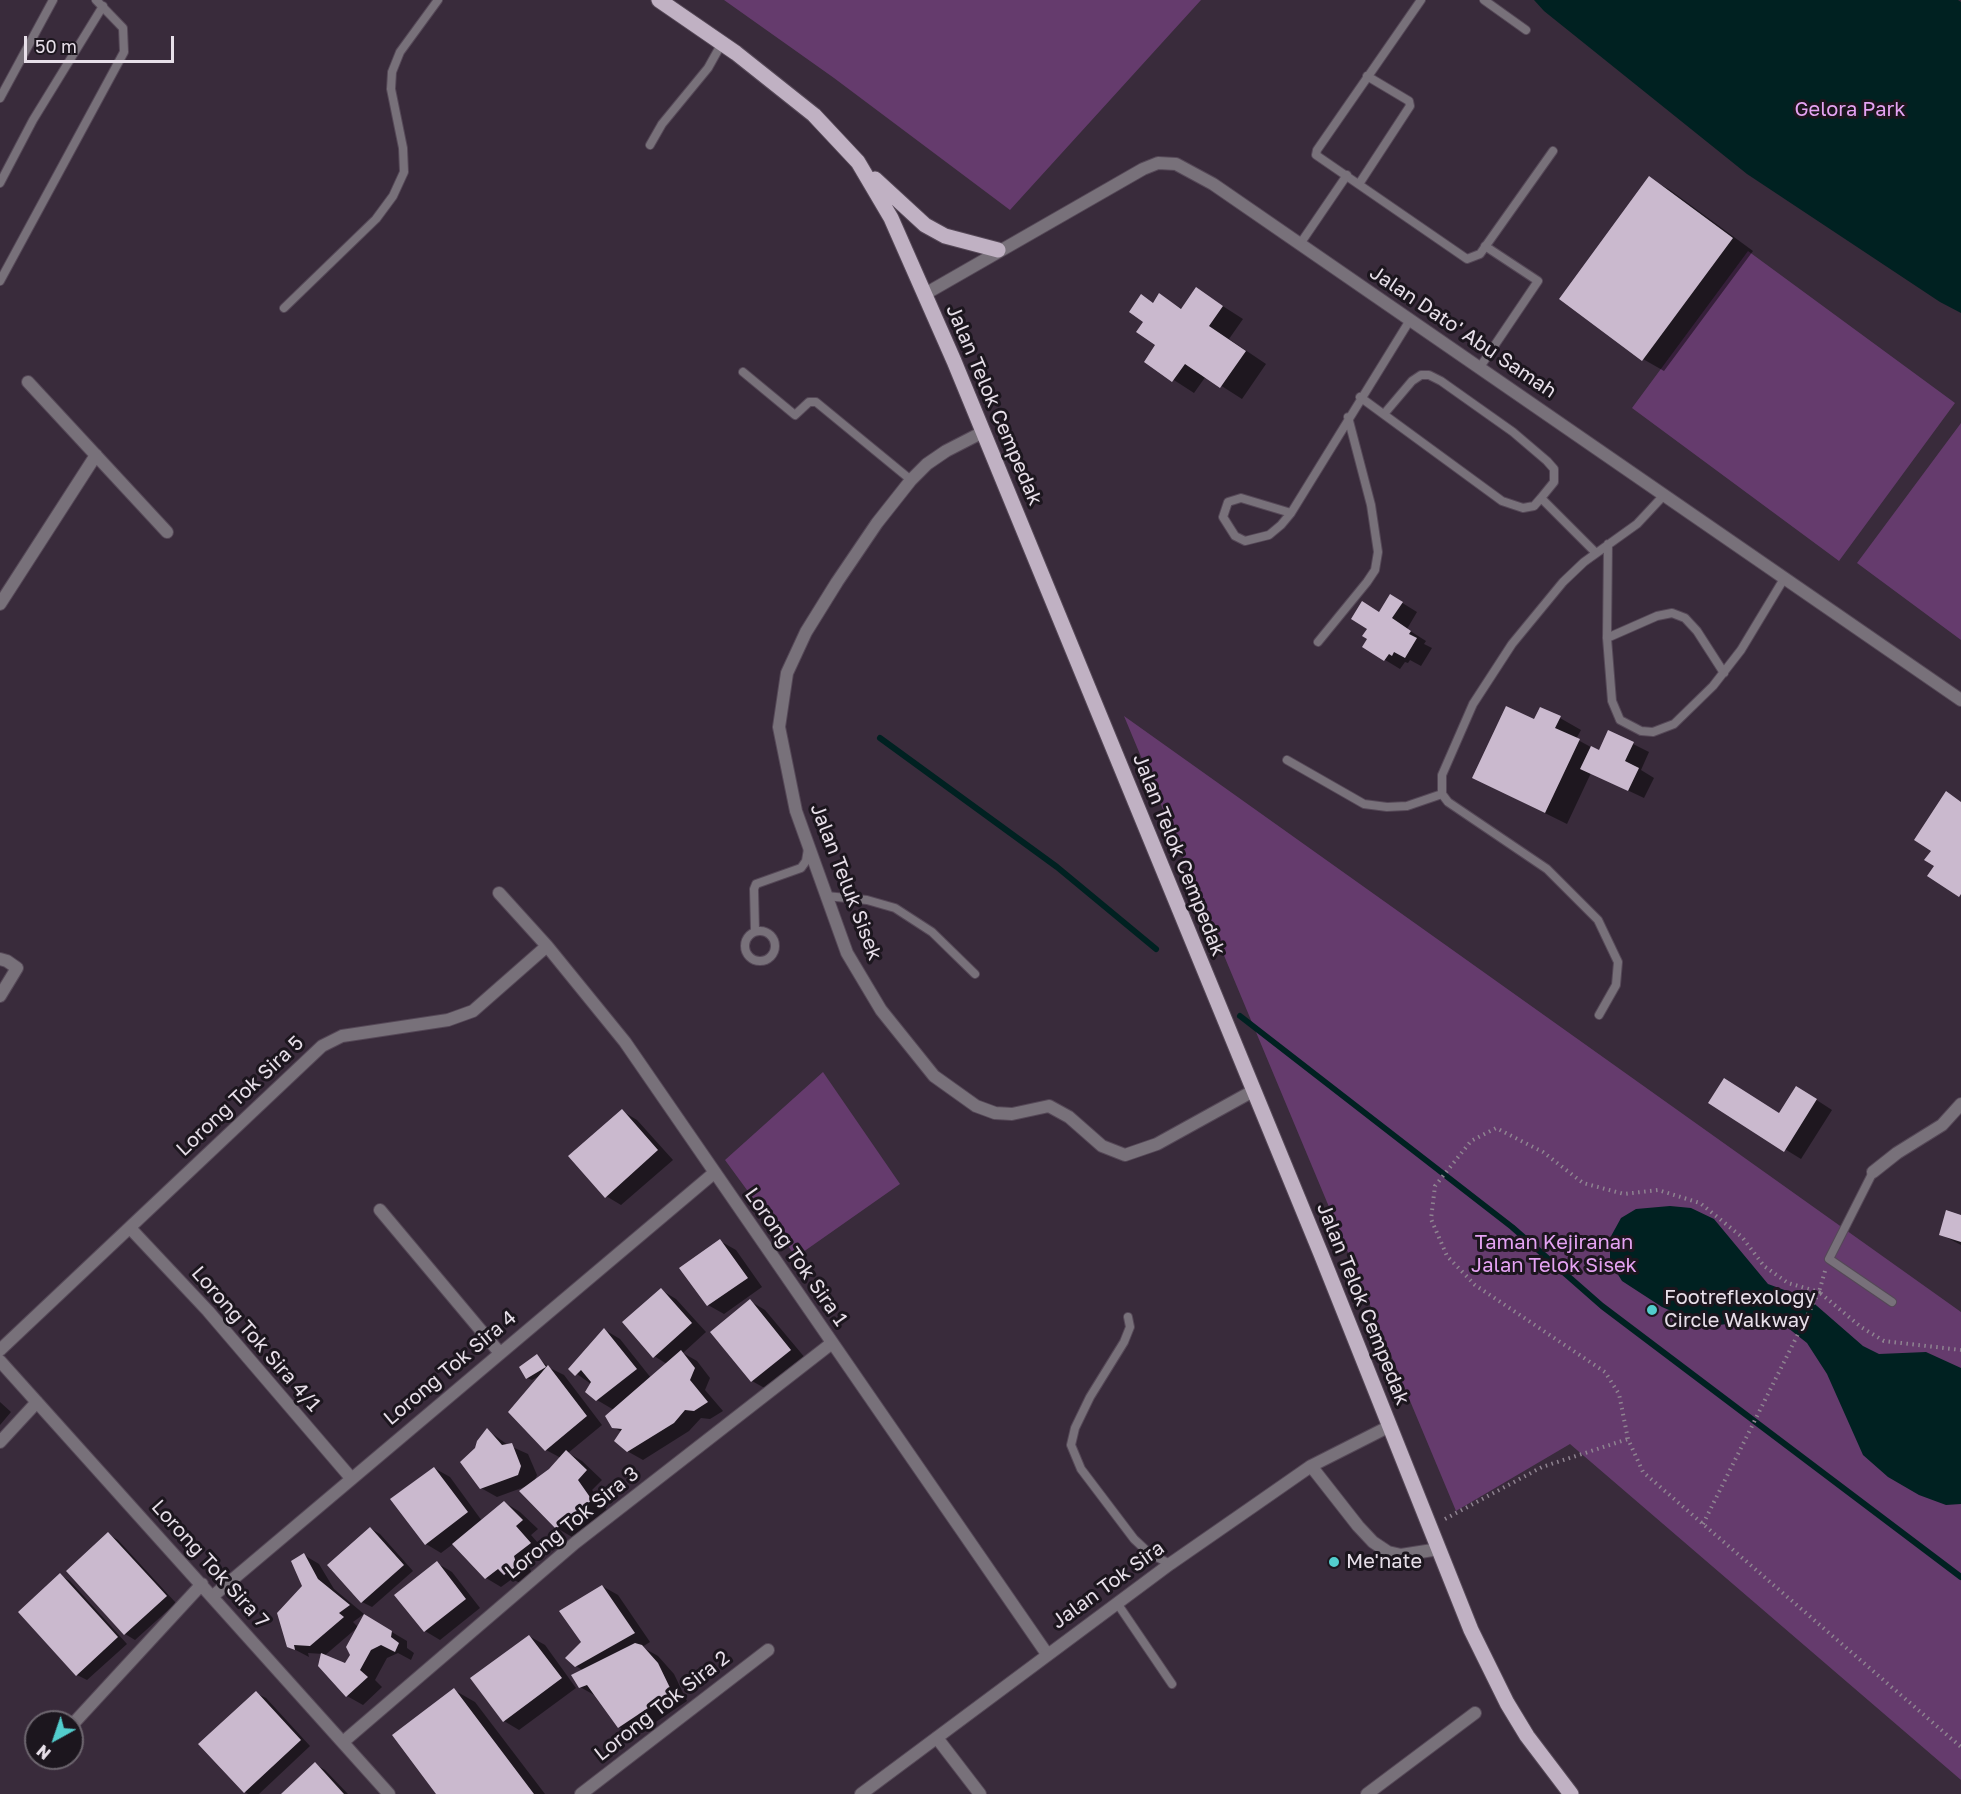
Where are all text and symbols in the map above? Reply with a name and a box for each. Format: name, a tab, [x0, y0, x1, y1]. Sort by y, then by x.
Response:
scale bar	[27, 24, 177, 62]
text: 50 m	[35, 35, 77, 57]
park label: Gelora Park	[1794, 98, 1906, 122]
street label: Jalan Dato' Abu Samah	[1365, 261, 1561, 403]
street label: Jalan Telok Cempedak	[941, 301, 1047, 509]
street label: Jalan Telok Cempedak	[1127, 750, 1231, 960]
street label: Jalan Teluk Sisek	[805, 800, 887, 964]
street label: Lorong Tok Sira 5	[171, 1031, 309, 1161]
street label: Lorong Tok Sira 1	[739, 1183, 853, 1331]
street label: Jalan Telok Cempedak	[1311, 1199, 1415, 1409]
park label: Taman Kejiranan Jalan Telok Sisek	[1471, 1231, 1637, 1278]
street label: Lorong Tok Sira 4/1	[186, 1261, 326, 1417]
place label: Footreflexology Circle Walkway	[1664, 1286, 1816, 1333]
marker: Footreflexology Circle Walkway	[1645, 1303, 1659, 1317]
street label: Lorong Tok Sira 4	[379, 1306, 521, 1430]
street label: Lorong Tok Sira 3	[500, 1462, 644, 1584]
street label: Lorong Tok Sira 7	[146, 1495, 274, 1633]
street label: Jalan Tok Sira	[1047, 1536, 1169, 1634]
place label: Me'nate	[1346, 1550, 1422, 1574]
marker: Me'nate	[1327, 1555, 1341, 1569]
street label: Lorong Tok Sira 2	[590, 1646, 734, 1766]
north arrow	[24, 1710, 84, 1770]
text: N	[33, 1741, 55, 1764]

